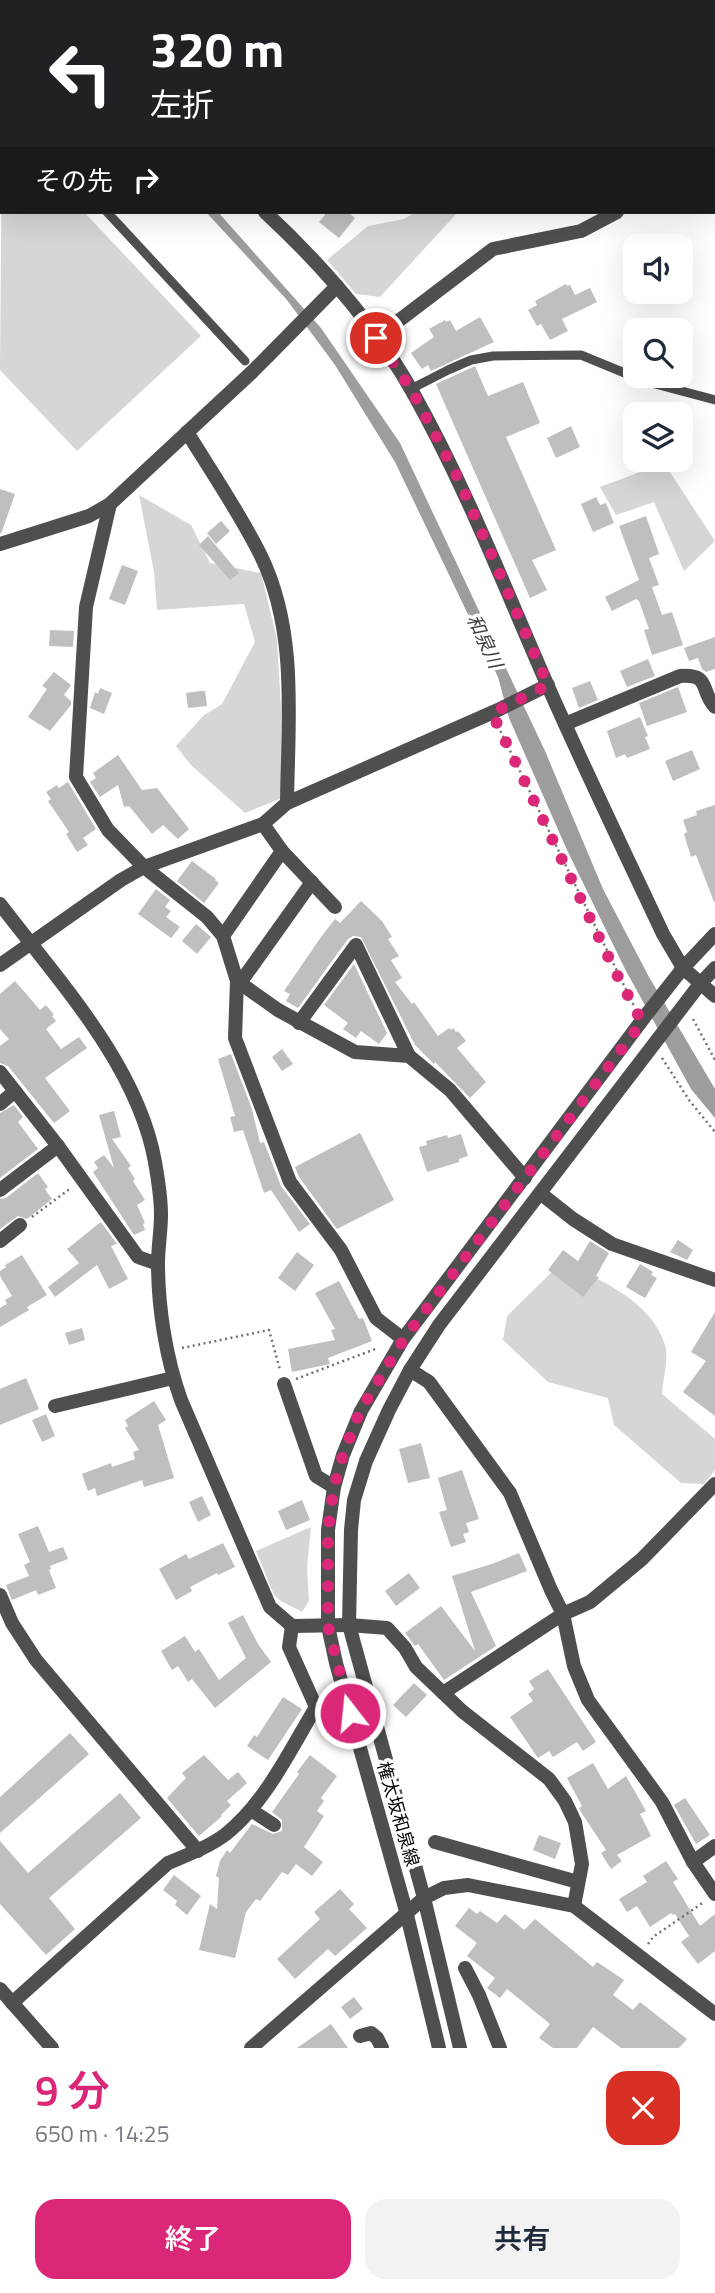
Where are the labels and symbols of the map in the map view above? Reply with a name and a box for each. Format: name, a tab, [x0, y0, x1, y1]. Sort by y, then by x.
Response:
pin	[346, 308, 406, 368]
water label: 和泉川	[460, 609, 511, 675]
position arrow	[313, 1676, 387, 1750]
street label: 権太坂和泉線	[371, 1758, 426, 1869]

